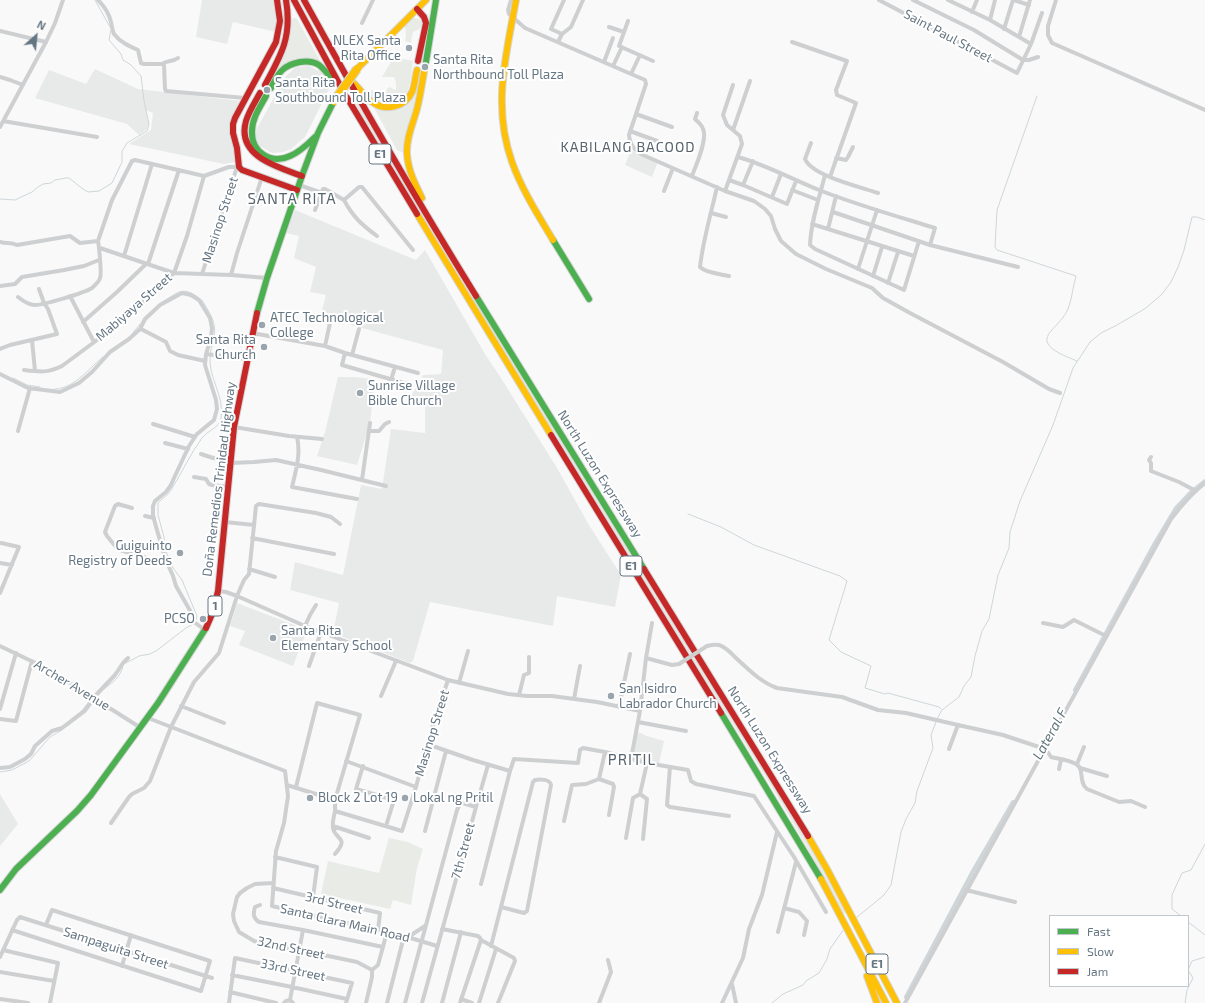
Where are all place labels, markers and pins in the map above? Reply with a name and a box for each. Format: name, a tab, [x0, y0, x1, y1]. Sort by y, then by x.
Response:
place label: NLEX Santa Rita Office	[333, 33, 401, 64]
marker: NLEX Santa Rita Office	[404, 43, 414, 53]
place label: Santa Rita Northbound Toll Plaza	[433, 52, 564, 83]
marker: Santa Rita Northbound Toll Plaza	[420, 62, 430, 72]
place label: Santa Rita Southbound Toll Plaza	[275, 75, 406, 106]
marker: Santa Rita Southbound Toll Plaza	[262, 85, 272, 95]
place label: ATEC Technological College	[270, 310, 383, 341]
marker: ATEC Technological College	[257, 320, 267, 330]
place label: Santa Rita Church	[196, 332, 256, 363]
marker: Santa Rita Church	[259, 342, 269, 352]
place label: Sunrise Village Bible Church	[368, 378, 455, 409]
marker: Sunrise Village Bible Church	[355, 388, 365, 398]
place label: Guiguinto Registry of Deeds	[68, 538, 172, 569]
marker: Guiguinto Registry of Deeds	[175, 548, 185, 558]
place label: PCSO	[164, 611, 195, 627]
marker: PCSO	[198, 614, 208, 624]
place label: Santa Rita Elementary School	[281, 623, 392, 654]
marker: Santa Rita Elementary School	[268, 633, 278, 643]
place label: San Isidro Labrador Church	[619, 681, 717, 712]
marker: San Isidro Labrador Church	[606, 691, 616, 701]
place label: Block 2 Lot 19	[318, 790, 398, 806]
place label: Lokal ng Pritil	[413, 790, 493, 806]
marker: Block 2 Lot 19	[305, 793, 315, 803]
marker: Lokal ng Pritil	[400, 793, 410, 803]

